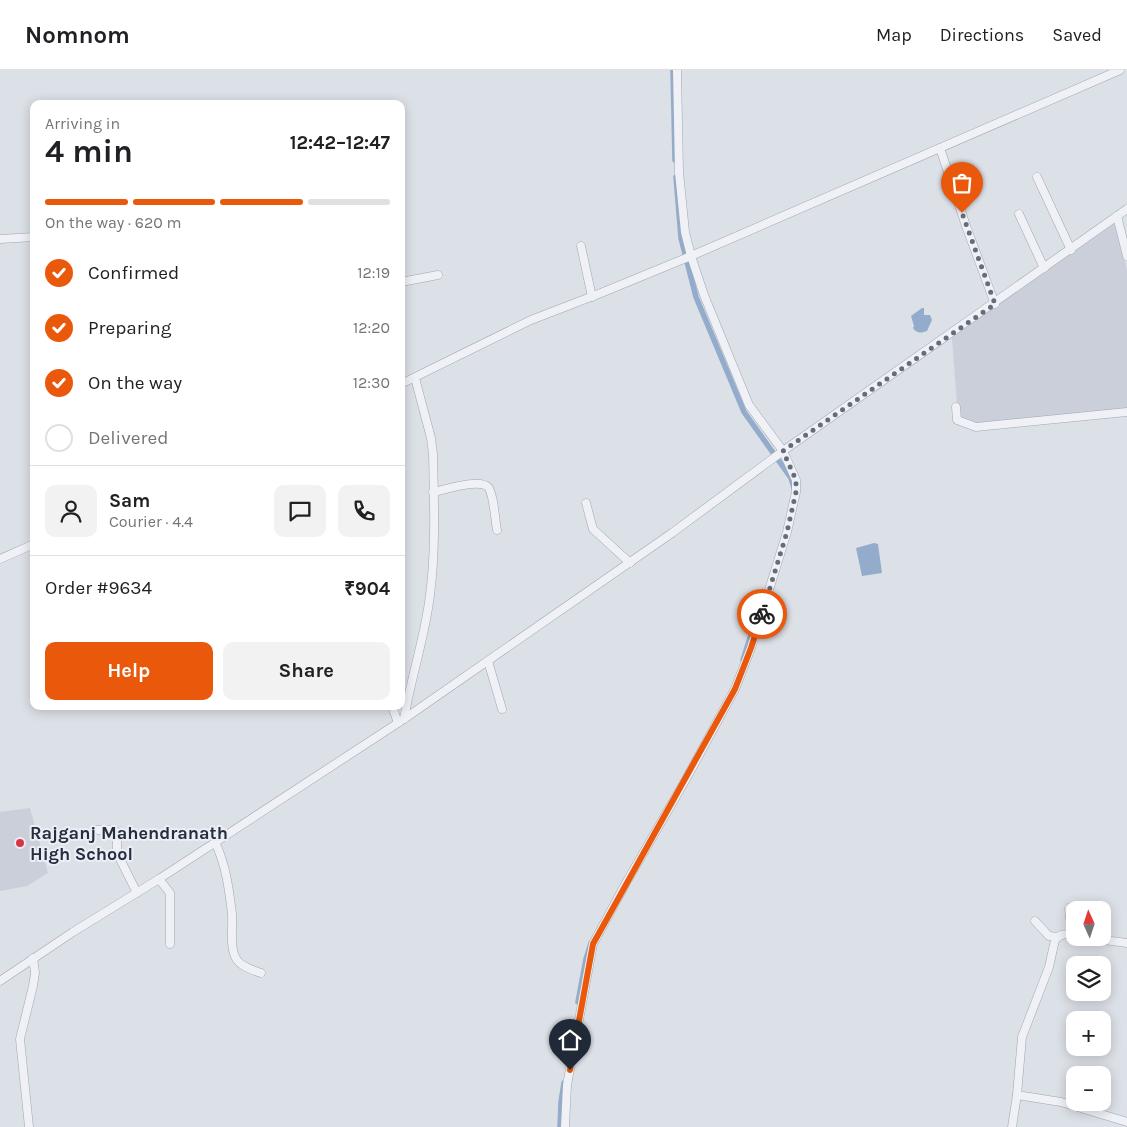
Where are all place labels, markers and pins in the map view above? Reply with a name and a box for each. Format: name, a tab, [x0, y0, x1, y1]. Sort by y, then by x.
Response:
pin	[941, 162, 983, 213]
place label: Rajganj Mahendranath High School	[30, 822, 228, 865]
marker: Rajganj Mahendranath High School	[14, 837, 26, 849]
pin	[549, 1019, 591, 1070]

